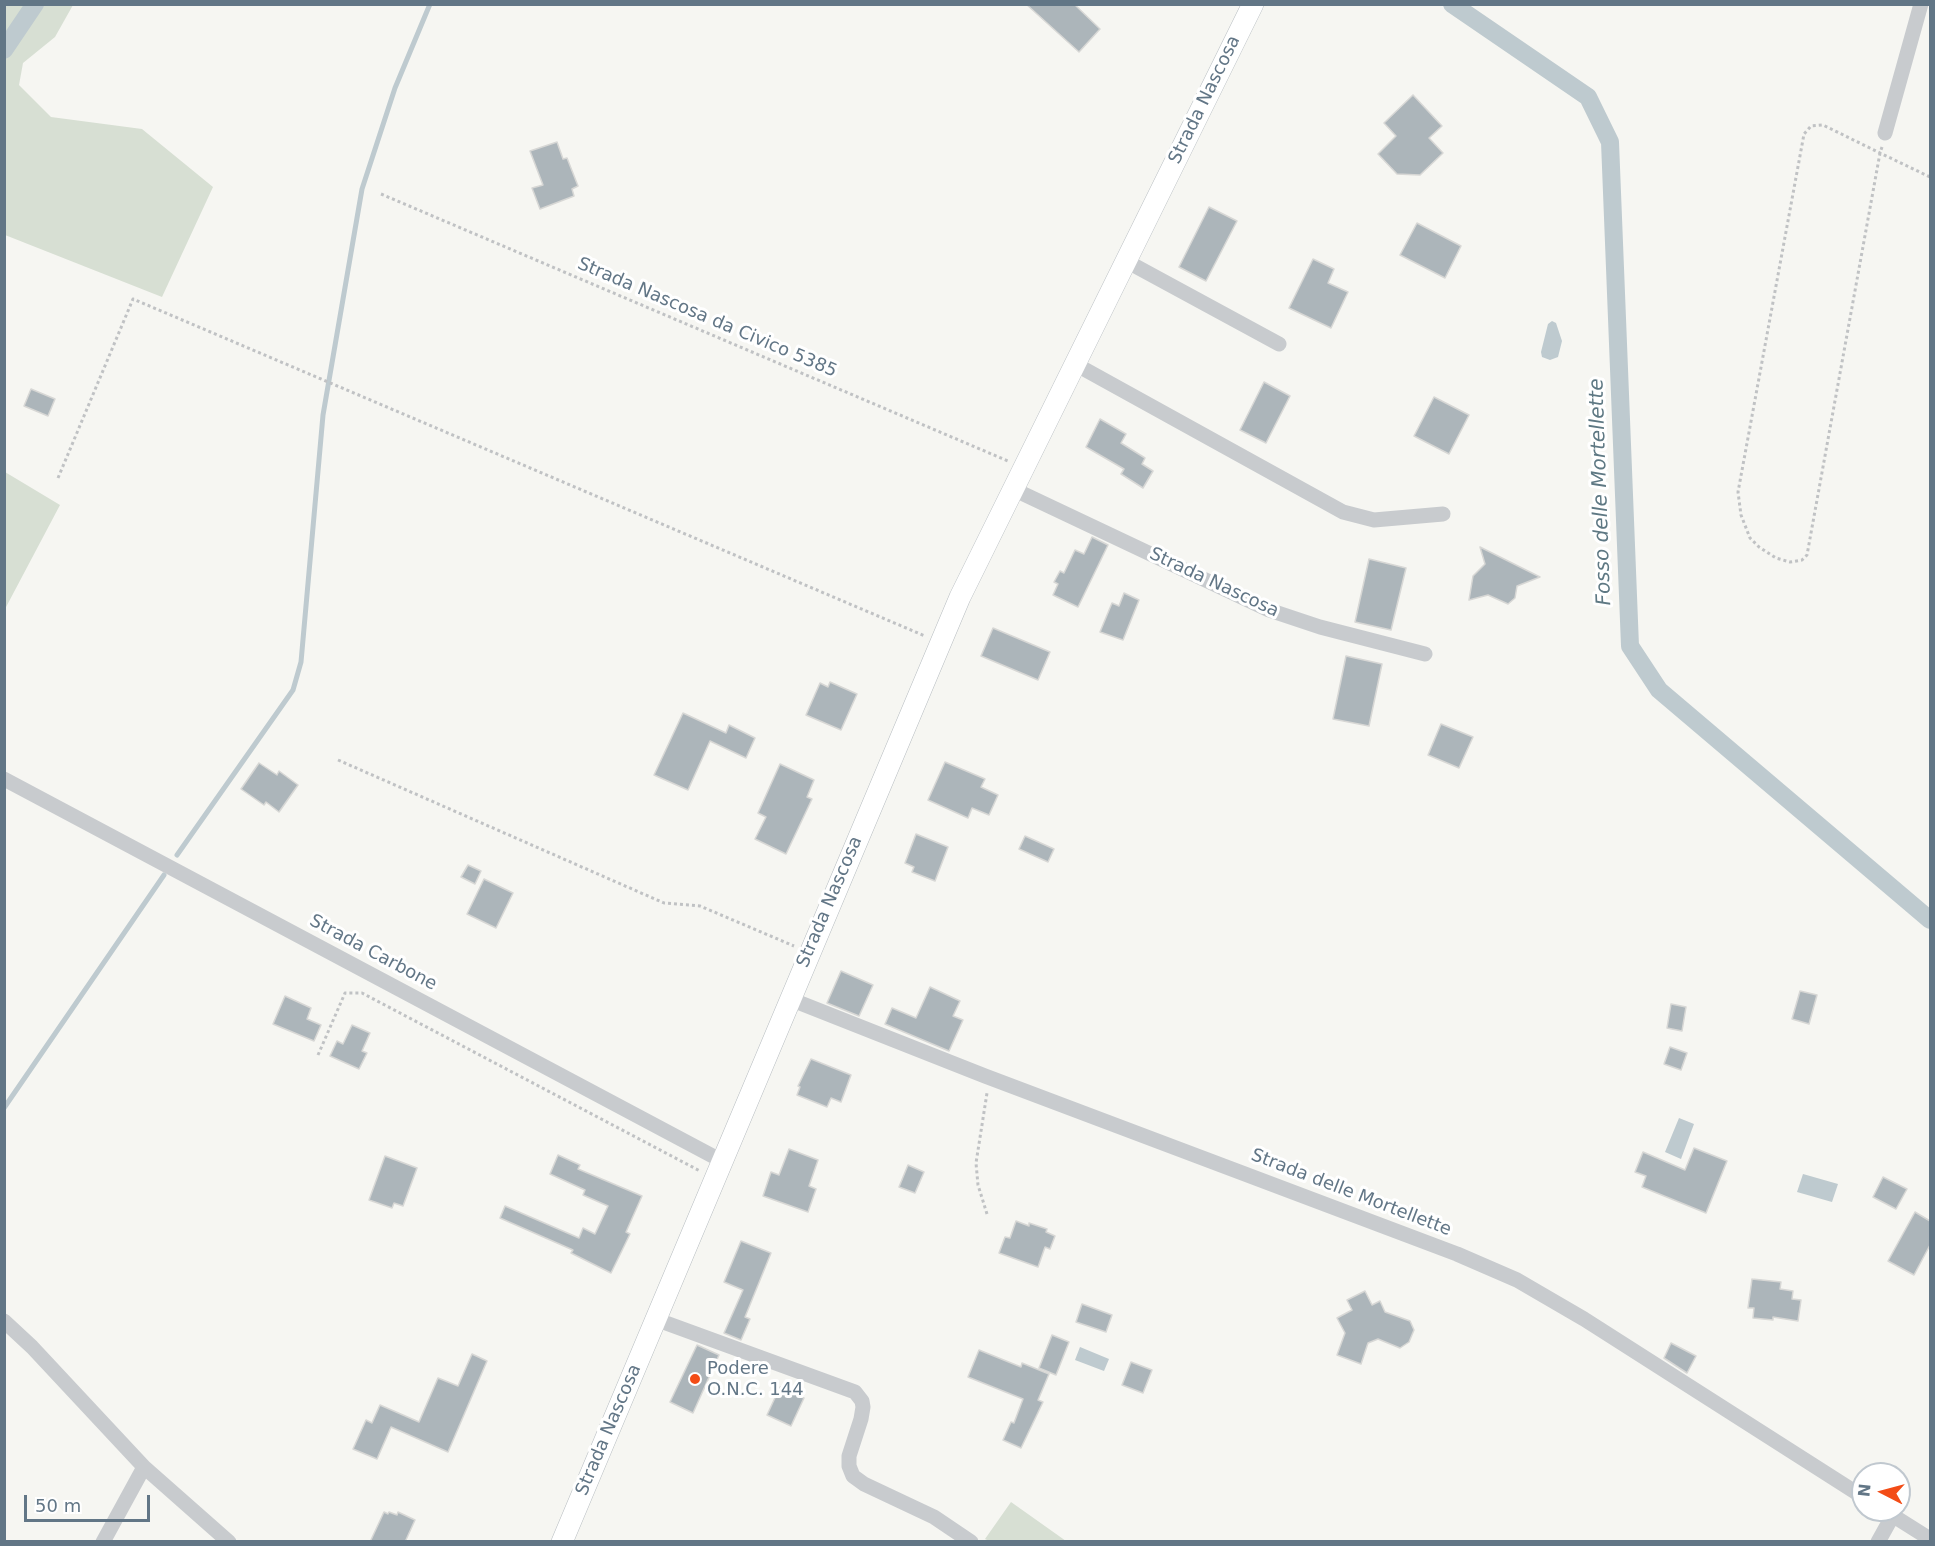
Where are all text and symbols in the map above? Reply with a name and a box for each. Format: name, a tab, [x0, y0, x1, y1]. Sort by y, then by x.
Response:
street label: Strada Nascosa	[1165, 32, 1245, 168]
street label: Strada Nascosa da Civico 5385	[574, 253, 840, 383]
water label: Fosso delle Mortellette	[1585, 378, 1617, 606]
street label: Strada Nascosa	[1146, 544, 1282, 622]
street label: Strada Nascosa	[793, 833, 867, 971]
street label: Strada Carbone	[306, 910, 440, 996]
street label: Strada delle Mortellette	[1248, 1145, 1454, 1241]
place label: Podere O.N.C. 144	[707, 1358, 804, 1400]
street label: Strada Nascosa	[572, 1361, 646, 1499]
marker: Podere O.N.C. 144	[688, 1372, 702, 1386]
north arrow	[1851, 1462, 1911, 1522]
scale bar	[27, 1483, 153, 1521]
text: N	[1854, 1483, 1875, 1498]
text: 50 m	[35, 1495, 81, 1516]

